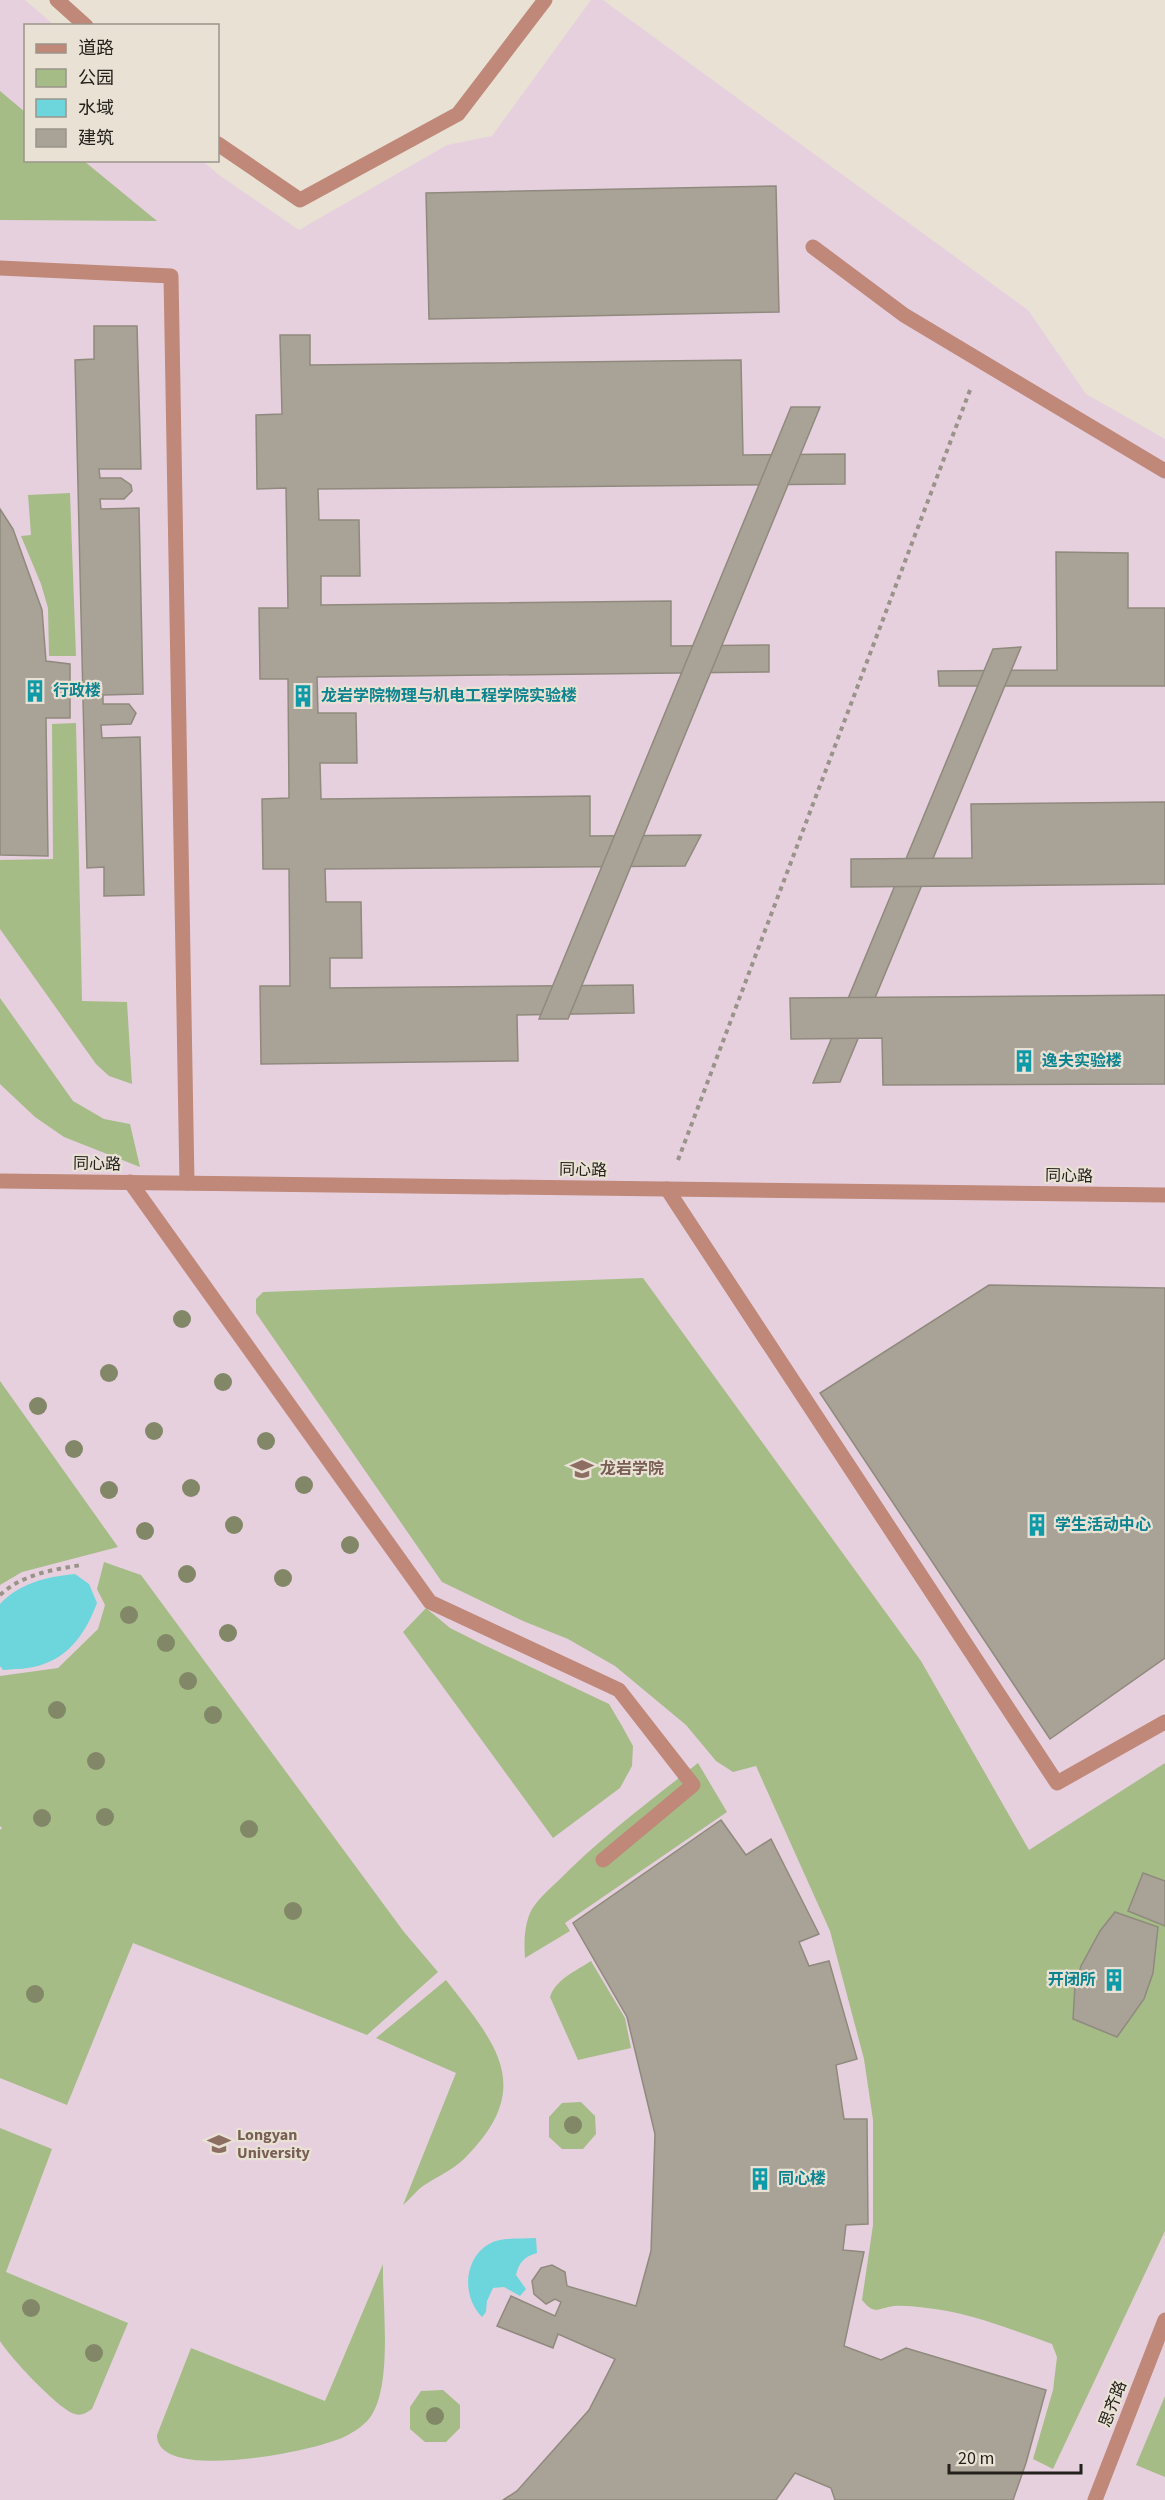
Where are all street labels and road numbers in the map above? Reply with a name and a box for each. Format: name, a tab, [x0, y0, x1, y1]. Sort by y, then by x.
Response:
street label: 同心路	[73, 1153, 121, 1175]
street label: 同心路	[559, 1159, 607, 1181]
street label: 同心路	[1045, 1165, 1093, 1187]
street label: 思齐路	[1094, 2378, 1132, 2430]

